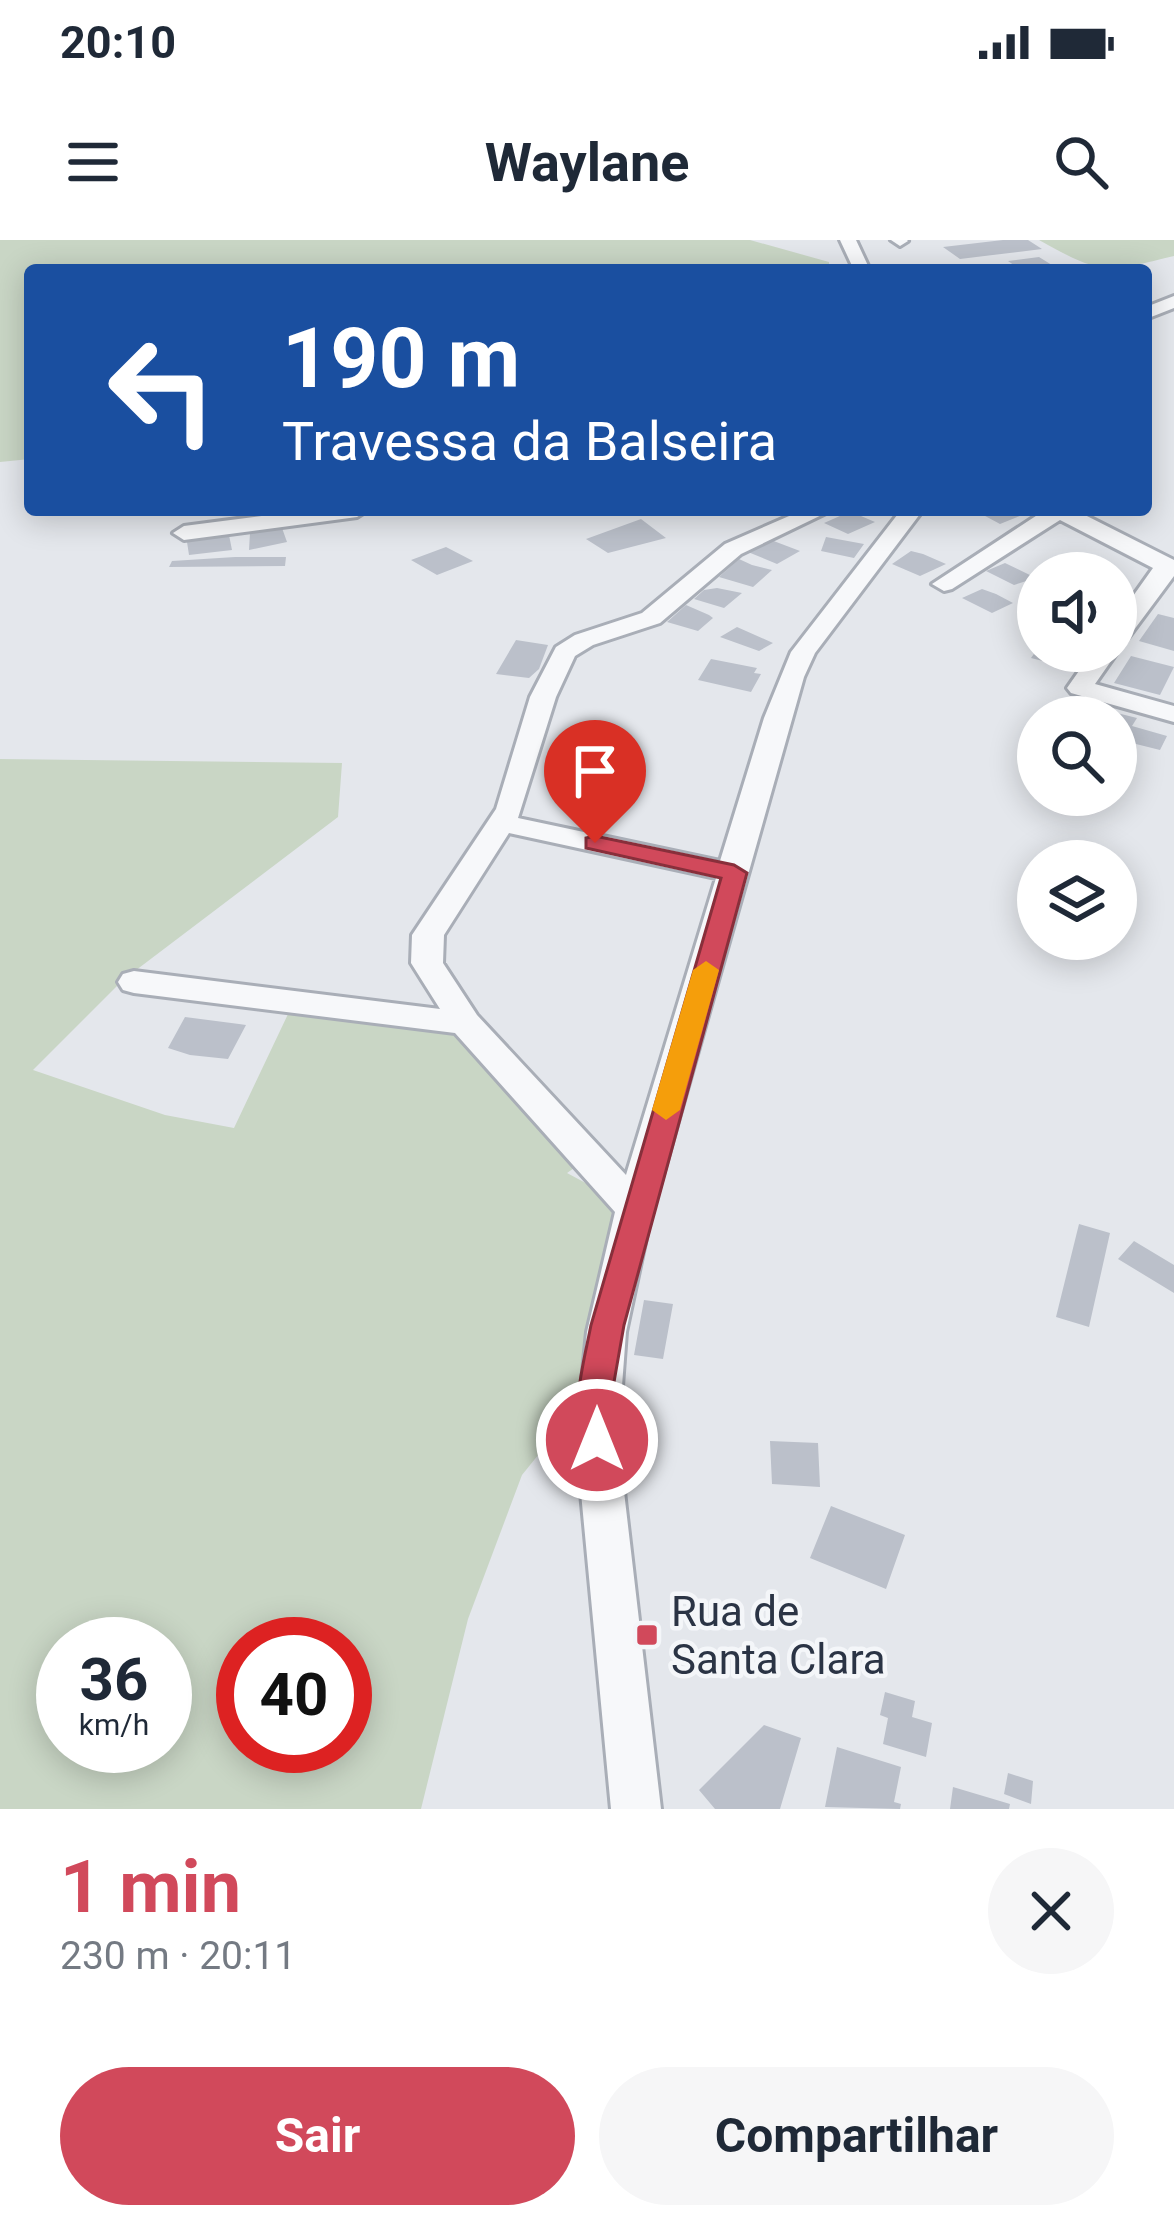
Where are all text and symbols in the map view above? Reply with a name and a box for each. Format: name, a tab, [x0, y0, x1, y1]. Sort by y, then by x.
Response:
text: 20:10	[60, 16, 176, 69]
icon: menu	[60, 129, 126, 195]
icon: search	[1048, 129, 1114, 195]
text: Waylane	[485, 131, 689, 194]
text: 190 m	[282, 309, 520, 408]
icon: left	[84, 312, 240, 468]
text: Travessa da Balseira	[282, 410, 777, 473]
map controls	[1017, 552, 1137, 960]
button: sound	[1017, 552, 1137, 672]
button: search	[1017, 696, 1137, 816]
pin	[544, 720, 646, 843]
icon: arrive	[562, 738, 628, 804]
button: layers	[1017, 840, 1137, 960]
position arrow	[534, 1377, 660, 1503]
place label: Rua de Santa Clara	[671, 1587, 886, 1684]
speed limit sign: 40	[216, 1617, 372, 1773]
marker: Rua de Santa Clara	[634, 1622, 660, 1648]
text: 36	[80, 1644, 148, 1715]
text: km/h	[79, 1707, 149, 1742]
text: 1 min	[60, 1845, 241, 1930]
button: close	[988, 1848, 1114, 1974]
text: 230 m · 20:11	[60, 1933, 296, 1979]
button: Sair	[60, 2067, 575, 2205]
button: Compartilhar	[599, 2067, 1114, 2205]

